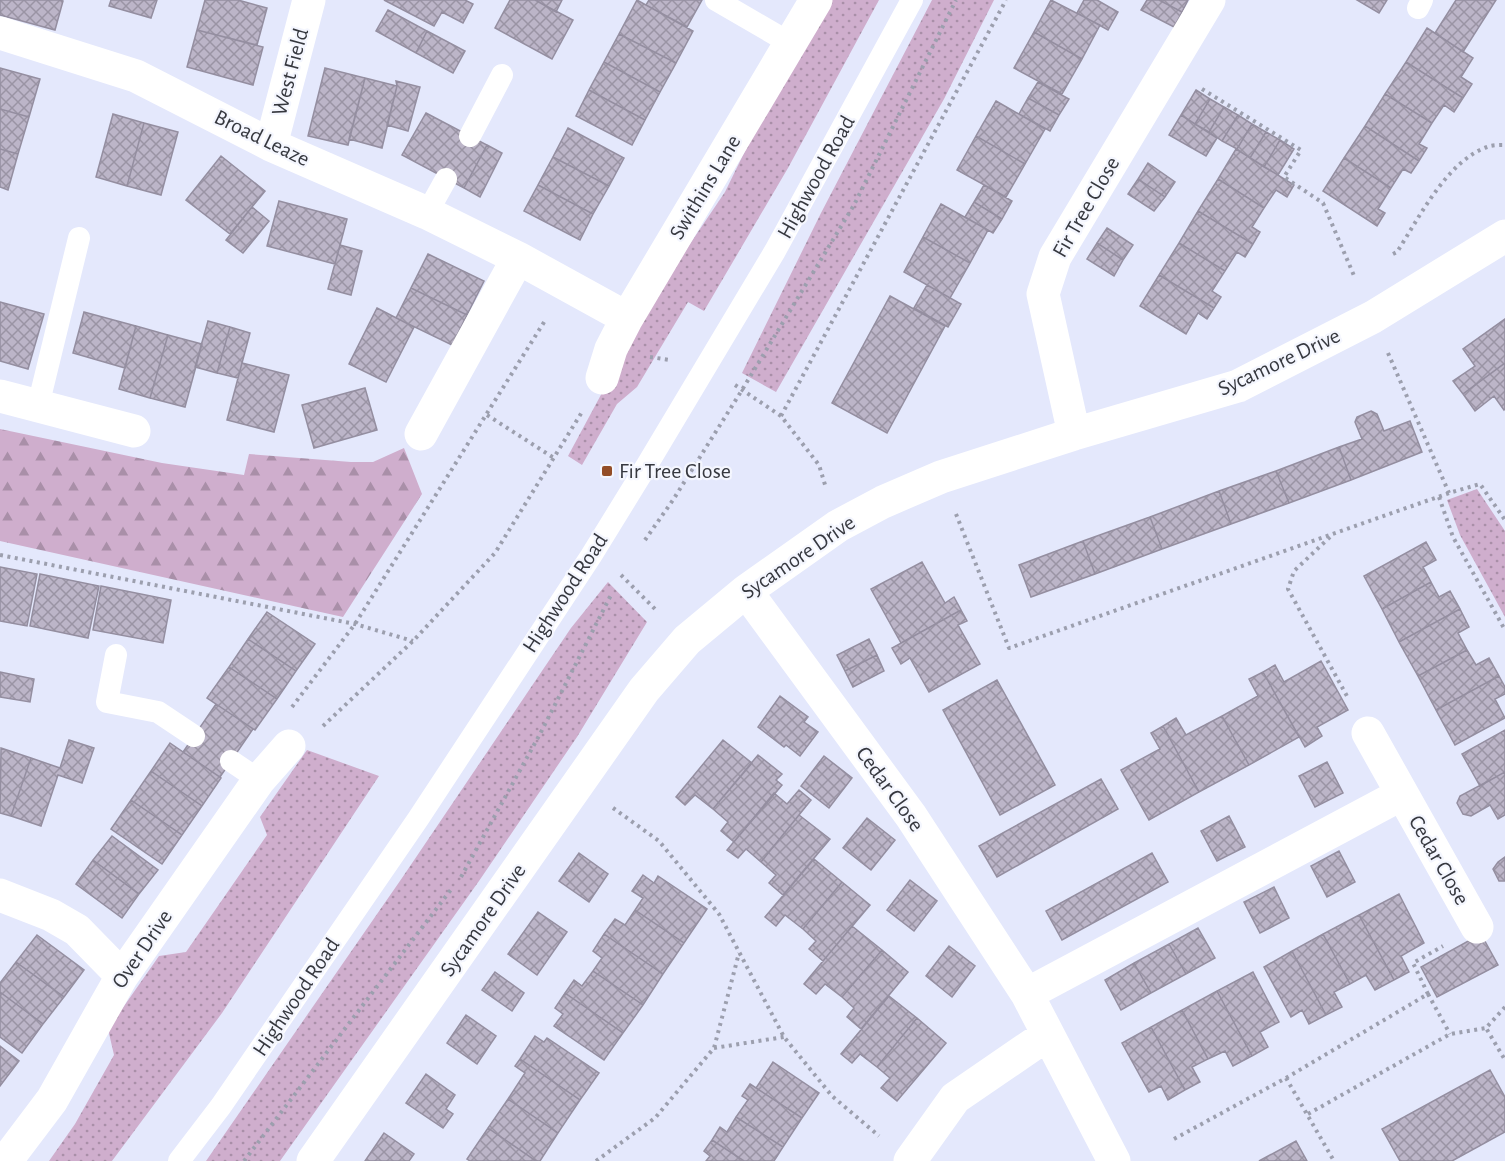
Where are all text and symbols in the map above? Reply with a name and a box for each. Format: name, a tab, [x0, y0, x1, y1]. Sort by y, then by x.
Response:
street label: West Field	[268, 26, 312, 118]
street label: Broad Leaze	[211, 106, 313, 170]
street label: Highwood Road	[773, 112, 859, 242]
street label: Swithins Lane	[665, 131, 745, 243]
street label: Fir Tree Close	[1048, 153, 1124, 261]
street label: Sycamore Drive	[1215, 324, 1343, 400]
place label: Fir Tree Close	[619, 460, 731, 482]
marker: Fir Tree Close	[600, 464, 614, 478]
street label: Sycamore Drive	[737, 511, 859, 603]
street label: Highwood Road	[518, 530, 612, 656]
street label: Cedar Close	[852, 742, 928, 836]
street label: Cedar Close	[1405, 812, 1473, 908]
street label: Sycamore Drive	[436, 860, 530, 980]
street label: Over Drive	[108, 906, 176, 992]
street label: Highwood Road	[249, 934, 343, 1060]

